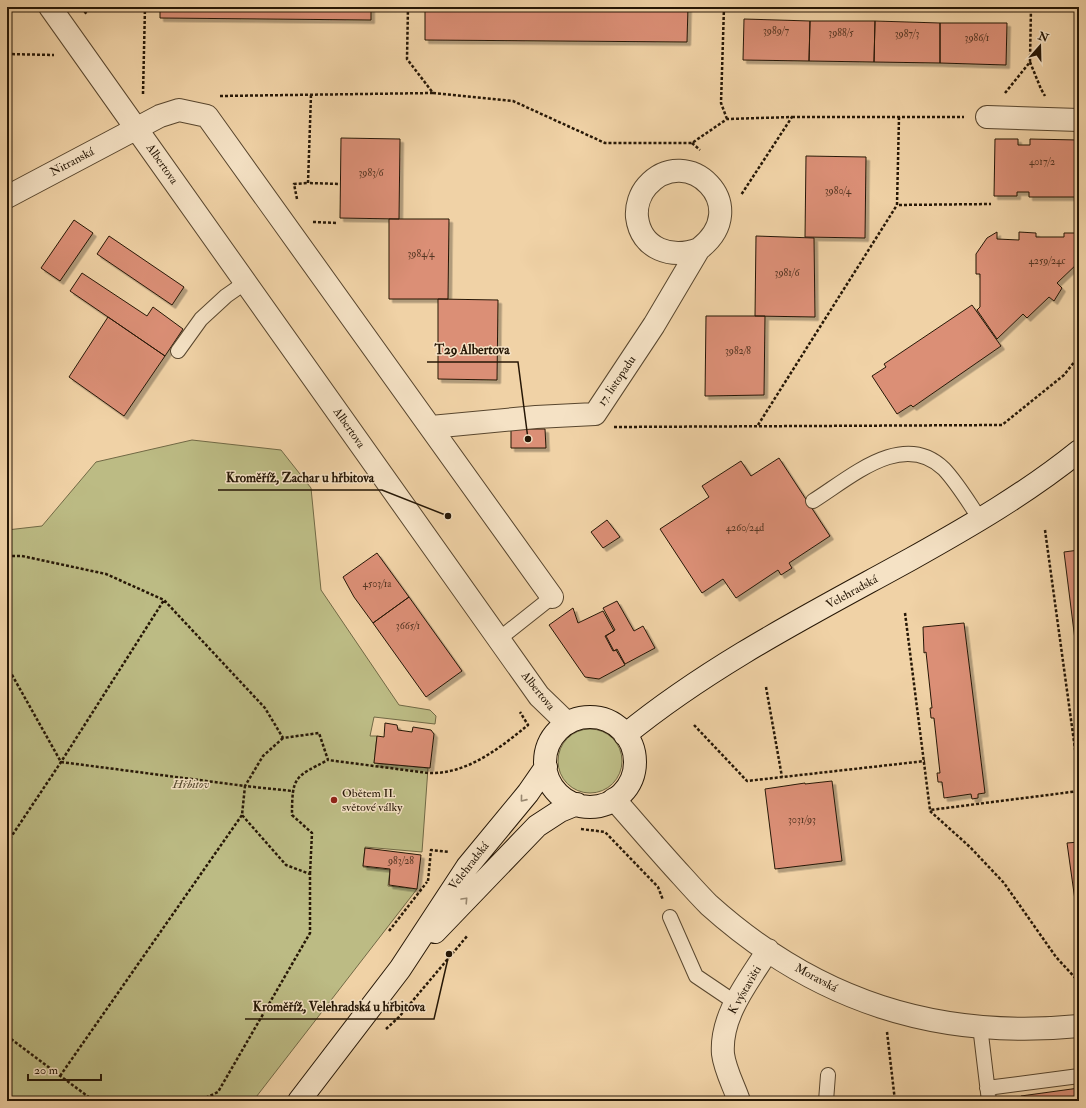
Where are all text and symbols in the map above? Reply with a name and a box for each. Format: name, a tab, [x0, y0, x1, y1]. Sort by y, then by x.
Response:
house number: 3989/7	[763, 25, 789, 37]
north arrow	[1020, 26, 1060, 66]
house number: 3988/5	[828, 27, 854, 39]
house number: 3987/3	[895, 28, 919, 40]
text: N	[1035, 29, 1051, 45]
house number: 3986/1	[965, 32, 990, 44]
street label: Albertova	[142, 140, 182, 188]
street label: Nitranská	[47, 144, 98, 180]
house number: 4017/2	[1029, 156, 1055, 168]
house number: 3983/6	[358, 167, 385, 179]
house number: 3980/4	[825, 185, 852, 197]
house number: 3984/4	[408, 248, 435, 260]
house number: 4259/24c	[1028, 255, 1066, 267]
house number: 3981/6	[775, 267, 800, 279]
callout: T29 Albertova	[427, 337, 518, 362]
text: T29 Albertova	[433, 342, 510, 358]
house number: 3982/8	[725, 345, 751, 357]
street label: 17. listopadu	[595, 353, 639, 409]
street label: Albertova	[329, 404, 369, 452]
callout: Kroměříž, Zachar u hřbitova	[218, 465, 382, 490]
text: Kroměříž, Zachar u hřbitova	[226, 470, 375, 486]
house number: 4260/24d	[726, 522, 764, 534]
street label: Velehradská	[824, 571, 881, 612]
house number: 4503/1a	[363, 578, 392, 590]
house number: 3665/1	[396, 620, 421, 632]
street label: Albertova	[517, 668, 559, 714]
park label: Hřbitov	[172, 777, 209, 792]
place label: Obětem II. světové války	[342, 786, 403, 815]
one-way arrow	[521, 794, 528, 801]
marker: Obětem II. světové války	[329, 795, 339, 805]
house number: 3031/93	[788, 814, 816, 826]
street label: Velehradská	[446, 838, 493, 893]
house number: 983/28	[387, 855, 414, 867]
one-way arrow	[460, 897, 468, 905]
street label: Moravská	[792, 961, 841, 996]
street label: K výstavišti	[725, 963, 765, 1017]
callout: Kroměříž, Velehradská u hřbitova	[245, 994, 434, 1019]
text: Kroměříž, Velehradská u hřbitova	[253, 999, 426, 1015]
scale bar	[28, 1056, 101, 1082]
text: 20 m	[34, 1063, 59, 1078]

